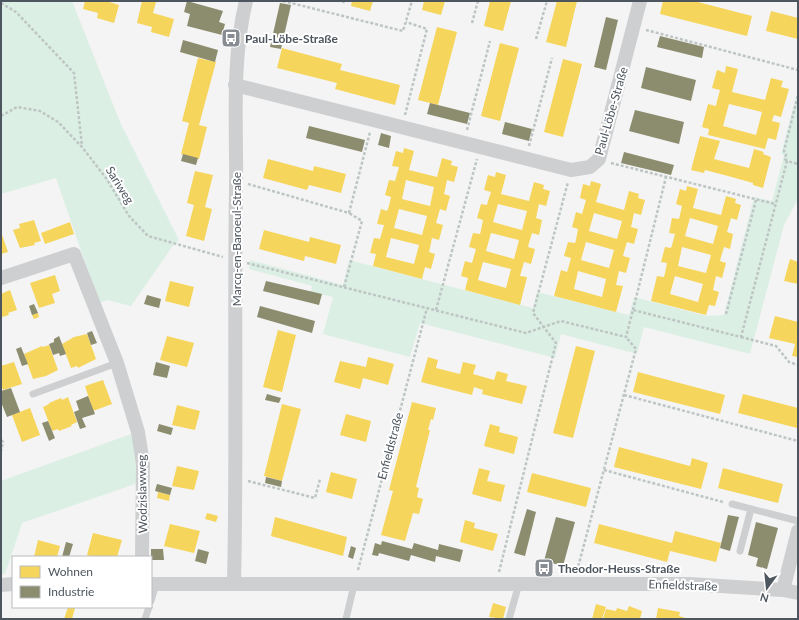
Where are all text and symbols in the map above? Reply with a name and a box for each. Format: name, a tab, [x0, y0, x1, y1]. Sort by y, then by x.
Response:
bus stop icon: Paul-Löbe-Straße	[220, 27, 242, 49]
place label: Paul-Löbe-Straße	[245, 31, 339, 46]
street label: Paul-Löbe-Straße	[591, 65, 631, 157]
street label: Sariweg	[103, 163, 137, 207]
street label: Marcq-en-Baroeul-Straße	[229, 172, 244, 306]
street label: Enfieldstraße	[374, 411, 406, 481]
street label: Wodzislawweg	[134, 454, 150, 534]
legend	[12, 556, 152, 608]
bus stop icon: Theodor-Heuss-Straße	[533, 557, 555, 579]
place label: Theodor-Heuss-Straße	[558, 561, 680, 576]
text: Wohnen	[48, 564, 93, 579]
north arrow	[747, 568, 787, 608]
street label: Enfieldstraße	[648, 576, 718, 594]
text: Industrie	[48, 584, 94, 599]
text: N	[759, 591, 770, 606]

